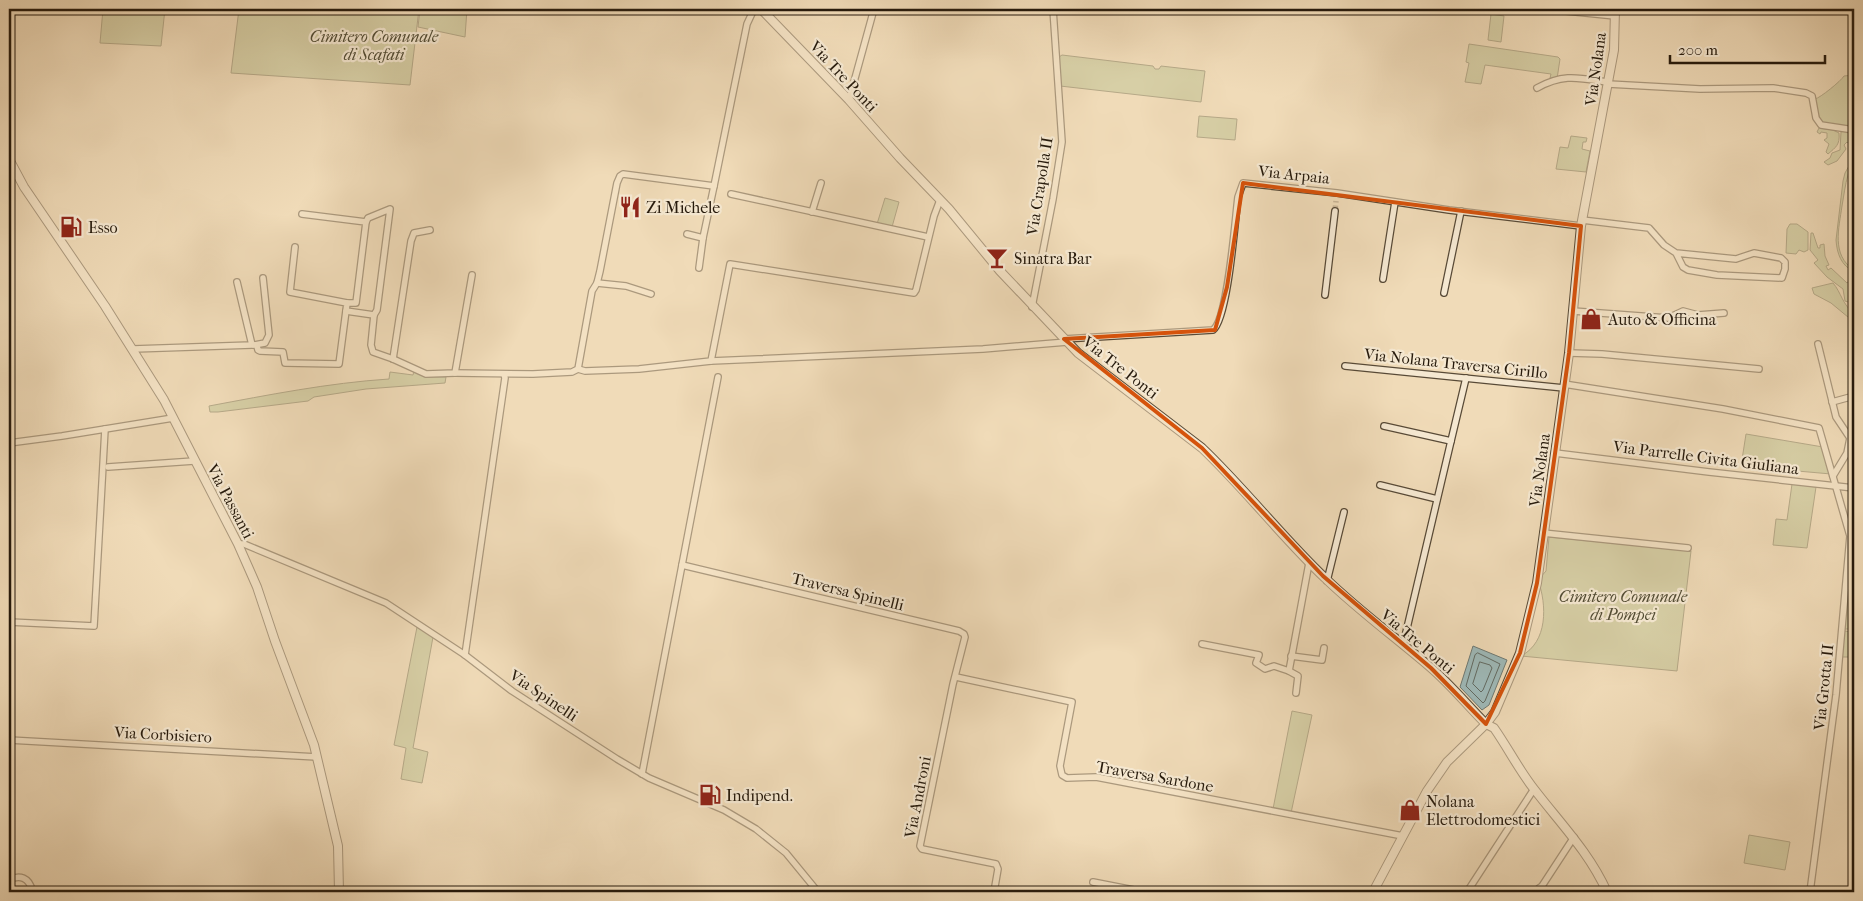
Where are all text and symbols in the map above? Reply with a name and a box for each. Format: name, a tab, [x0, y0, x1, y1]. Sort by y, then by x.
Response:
park label: Cimitero Comunale di Scafati	[310, 27, 439, 64]
street label: Via Nolana	[1581, 30, 1610, 108]
scale bar	[1670, 32, 1826, 64]
street label: Via Tre Ponti	[805, 36, 882, 116]
text: 200 m	[1678, 41, 1718, 59]
street label: Via Crapolla II	[1022, 135, 1057, 238]
street label: Via Arpaia	[1256, 161, 1331, 188]
restaurant icon: Zi Michele	[617, 194, 643, 220]
place label: Zi Michele	[646, 198, 720, 217]
fuel station icon: Esso	[58, 214, 84, 240]
place label: Esso	[88, 218, 118, 237]
bar icon: Sinatra Bar	[984, 245, 1010, 271]
place label: Sinatra Bar	[1014, 249, 1092, 268]
shop icon: Auto & Officina	[1578, 306, 1604, 332]
place label: Auto & Officina	[1607, 310, 1717, 329]
street label: Via Tre Ponti	[1078, 331, 1162, 403]
street label: Via Nolana Traversa Cirillo	[1362, 344, 1549, 383]
street label: Via Nolana	[1525, 431, 1554, 509]
street label: Via Parrelle Civita Giuliana	[1611, 437, 1800, 478]
street label: Via Passanti	[203, 460, 258, 542]
street label: Traversa Spinelli	[790, 568, 906, 615]
park label: Cimitero Comunale di Pompei	[1559, 587, 1688, 624]
street label: Via Tre Ponti	[1376, 604, 1459, 678]
street label: Via Grotta II	[1809, 643, 1837, 732]
street label: Via Spinelli	[505, 665, 582, 725]
street label: Via Corbisiero	[113, 722, 212, 747]
street label: Via Androni	[900, 754, 935, 841]
street label: Traversa Sardone	[1095, 757, 1215, 796]
fuel station icon: Indipend.	[697, 782, 723, 808]
place label: Indipend.	[726, 786, 793, 805]
place label: Nolana Elettrodomestici	[1426, 792, 1540, 829]
shop icon: Nolana Elettrodomestici	[1397, 797, 1423, 823]

